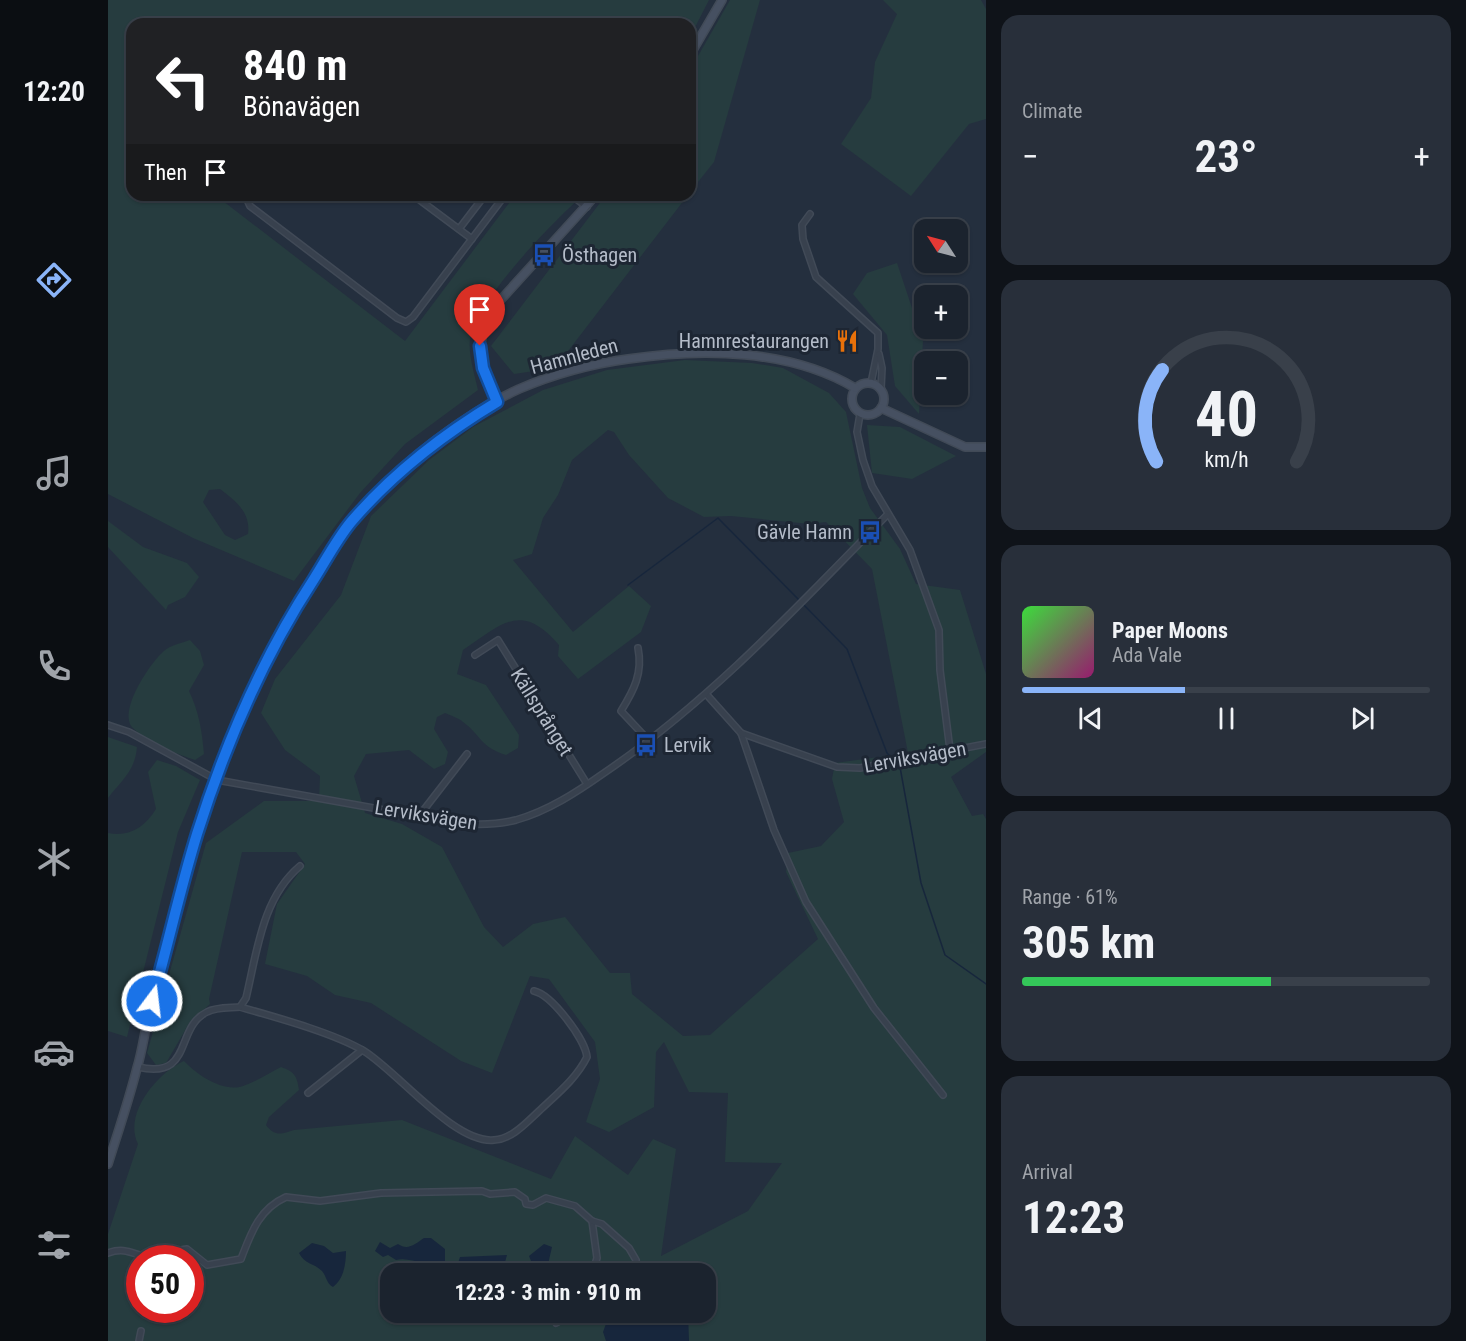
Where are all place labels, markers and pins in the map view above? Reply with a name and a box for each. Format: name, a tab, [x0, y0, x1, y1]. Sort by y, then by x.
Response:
bus stop icon: Östhagen	[531, 242, 557, 268]
place label: Östhagen	[562, 243, 637, 267]
pin	[454, 284, 505, 346]
restaurant icon: Hamnrestaurangen	[834, 328, 860, 354]
place label: Hamnrestaurangen	[679, 329, 829, 353]
bus stop icon: Gävle Hamn	[857, 519, 883, 545]
place label: Gävle Hamn	[757, 520, 852, 544]
bus stop icon: Lervik	[633, 732, 659, 758]
place label: Lervik	[664, 733, 711, 757]

